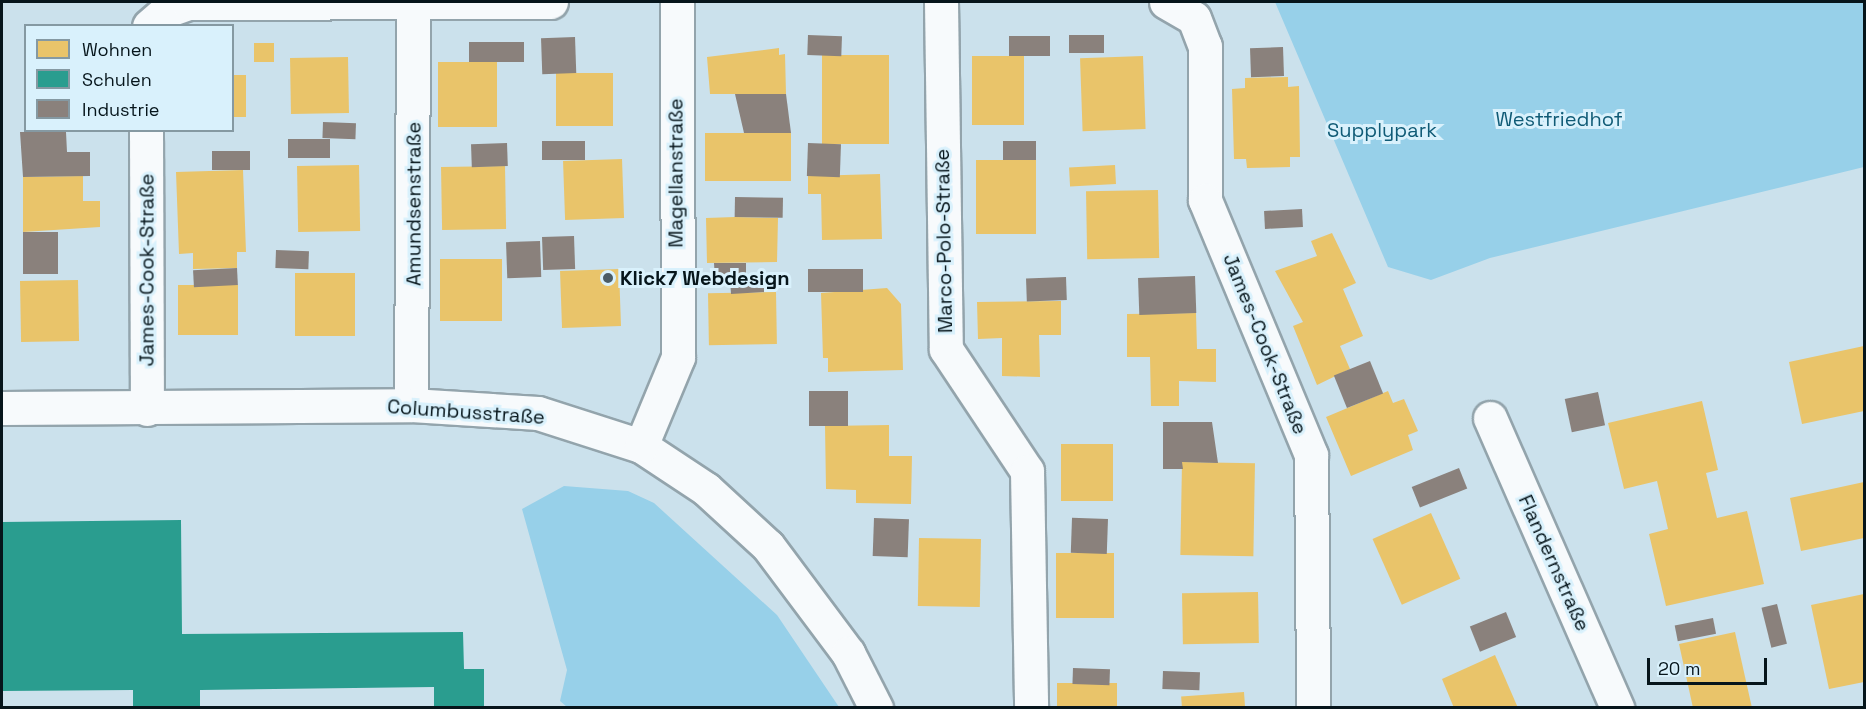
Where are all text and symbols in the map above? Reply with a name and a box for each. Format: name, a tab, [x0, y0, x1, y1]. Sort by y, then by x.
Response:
legend	[24, 24, 234, 132]
text: Wohnen	[82, 38, 152, 61]
text: Schulen	[82, 68, 152, 91]
text: Industrie	[82, 98, 159, 121]
street label: Magellanstraße	[664, 98, 688, 248]
park label: Westfriedhof	[1495, 107, 1623, 131]
park label: Supplypark	[1327, 118, 1437, 142]
street label: Amundsenstraße	[402, 122, 426, 286]
street label: Marco-Polo-Straße	[930, 149, 958, 333]
street label: James-Cook-Straße	[135, 174, 159, 366]
street label: James-Cook-Straße	[1218, 250, 1312, 438]
place label: Klick7 Webdesign	[620, 266, 790, 290]
marker: Klick7 Webdesign	[601, 271, 615, 285]
street label: Columbusstraße	[386, 395, 546, 429]
street label: Flandernstraße	[1513, 491, 1595, 635]
scale bar	[1650, 646, 1770, 684]
text: 20 m	[1658, 657, 1701, 680]

